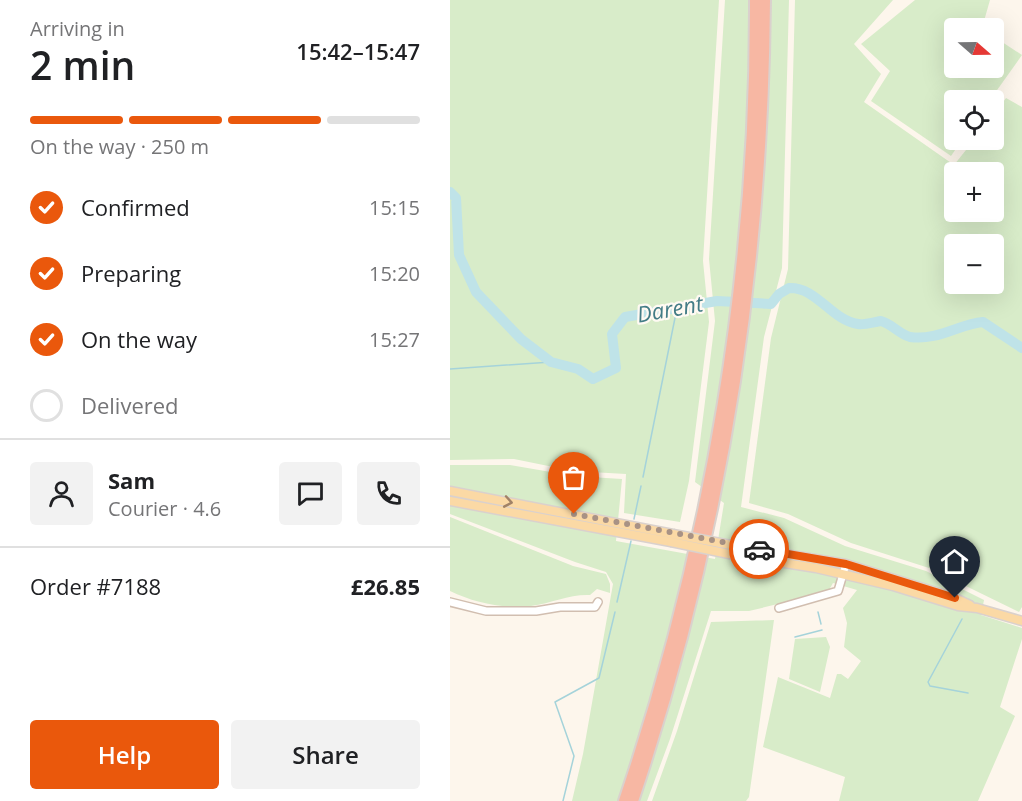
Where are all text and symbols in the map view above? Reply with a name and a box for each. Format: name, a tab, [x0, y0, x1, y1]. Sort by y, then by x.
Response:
text: Arriving in	[30, 15, 125, 42]
north arrow	[944, 18, 1004, 78]
map controls	[944, 18, 1004, 294]
text: 15:42–15:47	[296, 36, 420, 66]
text: 2 min	[30, 38, 135, 91]
button: locate	[944, 90, 1004, 150]
text: On the way · 250 m	[30, 133, 209, 160]
button: +	[944, 162, 1004, 222]
icon: check	[30, 191, 63, 224]
text: Confirmed	[81, 192, 190, 222]
text: 15:15	[369, 194, 420, 221]
button: −	[944, 234, 1004, 294]
icon: check	[30, 257, 63, 290]
text: Preparing	[81, 258, 181, 288]
text: 15:20	[369, 260, 420, 287]
water label: Darent	[634, 287, 706, 329]
icon: check	[30, 323, 63, 356]
text: On the way	[81, 324, 197, 354]
text: 15:27	[369, 326, 420, 353]
text: Delivered	[81, 390, 179, 420]
pin	[548, 452, 599, 514]
icon: bag	[557, 461, 590, 494]
button: person	[30, 462, 93, 525]
button: chat	[279, 462, 342, 525]
button: phone	[357, 462, 420, 525]
text: Sam	[108, 465, 155, 495]
text: Courier · 4.6	[108, 495, 221, 522]
one-way arrow	[502, 495, 512, 508]
courier	[729, 519, 789, 579]
icon: car	[743, 533, 776, 566]
pin	[929, 536, 980, 598]
icon: home	[938, 545, 971, 578]
text: Order #7188	[30, 571, 161, 601]
text: £26.85	[351, 571, 420, 601]
button: Help	[30, 720, 219, 789]
button: Share	[231, 720, 420, 789]

